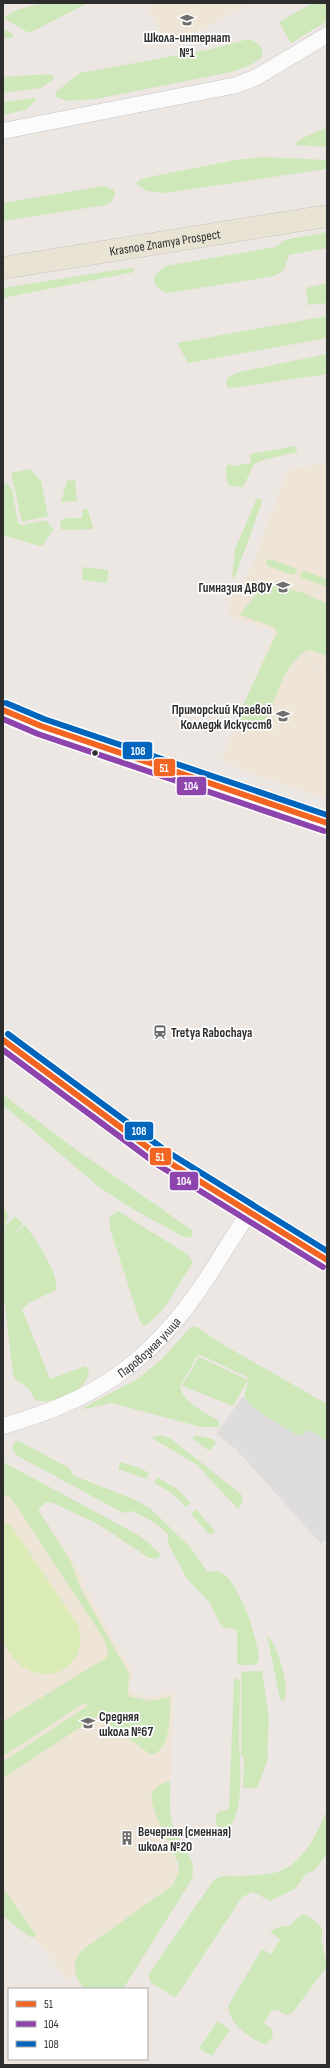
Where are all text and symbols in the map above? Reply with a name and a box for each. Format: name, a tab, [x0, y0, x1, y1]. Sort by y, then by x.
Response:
school or university icon: Школа-интернат №1	[179, 12, 195, 28]
place label: Школа-интернат №1	[144, 30, 231, 61]
street label: Krasnoe Znamya Prospect	[108, 226, 222, 260]
school or university icon: Гимназия ДВФУ	[275, 579, 291, 595]
place label: Гимназия ДВФУ	[199, 580, 273, 596]
place label: Приморский Краевой Колледж Искусств	[172, 702, 272, 733]
school or university icon: Приморский Краевой Колледж Искусств	[275, 708, 291, 724]
line badge: 108	[122, 741, 153, 760]
text: 108	[131, 745, 145, 758]
unlabelled marker	[90, 748, 100, 758]
line badge: 51	[153, 758, 176, 777]
text: 51	[159, 762, 169, 775]
line badge: 104	[176, 776, 207, 796]
text: 104	[184, 780, 198, 793]
station icon: Tretya Rabochaya	[152, 1024, 168, 1040]
place label: Tretya Rabochaya	[171, 1025, 252, 1041]
line badge: 108	[124, 1121, 154, 1141]
text: 108	[132, 1125, 146, 1138]
line badge: 51	[149, 1147, 172, 1166]
text: 51	[155, 1151, 165, 1164]
line badge: 104	[169, 1171, 199, 1191]
text: 104	[177, 1175, 191, 1188]
street label: Паровозная улица	[115, 1314, 184, 1381]
place label: Средняя школа №67	[99, 1709, 153, 1740]
school or university icon: Средняя школа №67	[80, 1715, 96, 1731]
place label: Вечерняя (сменная) школа №20	[138, 1824, 231, 1855]
building icon: Вечерняя (сменная) школа №20	[119, 1830, 135, 1846]
legend	[8, 1988, 148, 2060]
text: 51	[44, 1997, 54, 2012]
text: 104	[44, 2017, 59, 2032]
text: 108	[44, 2037, 59, 2052]

